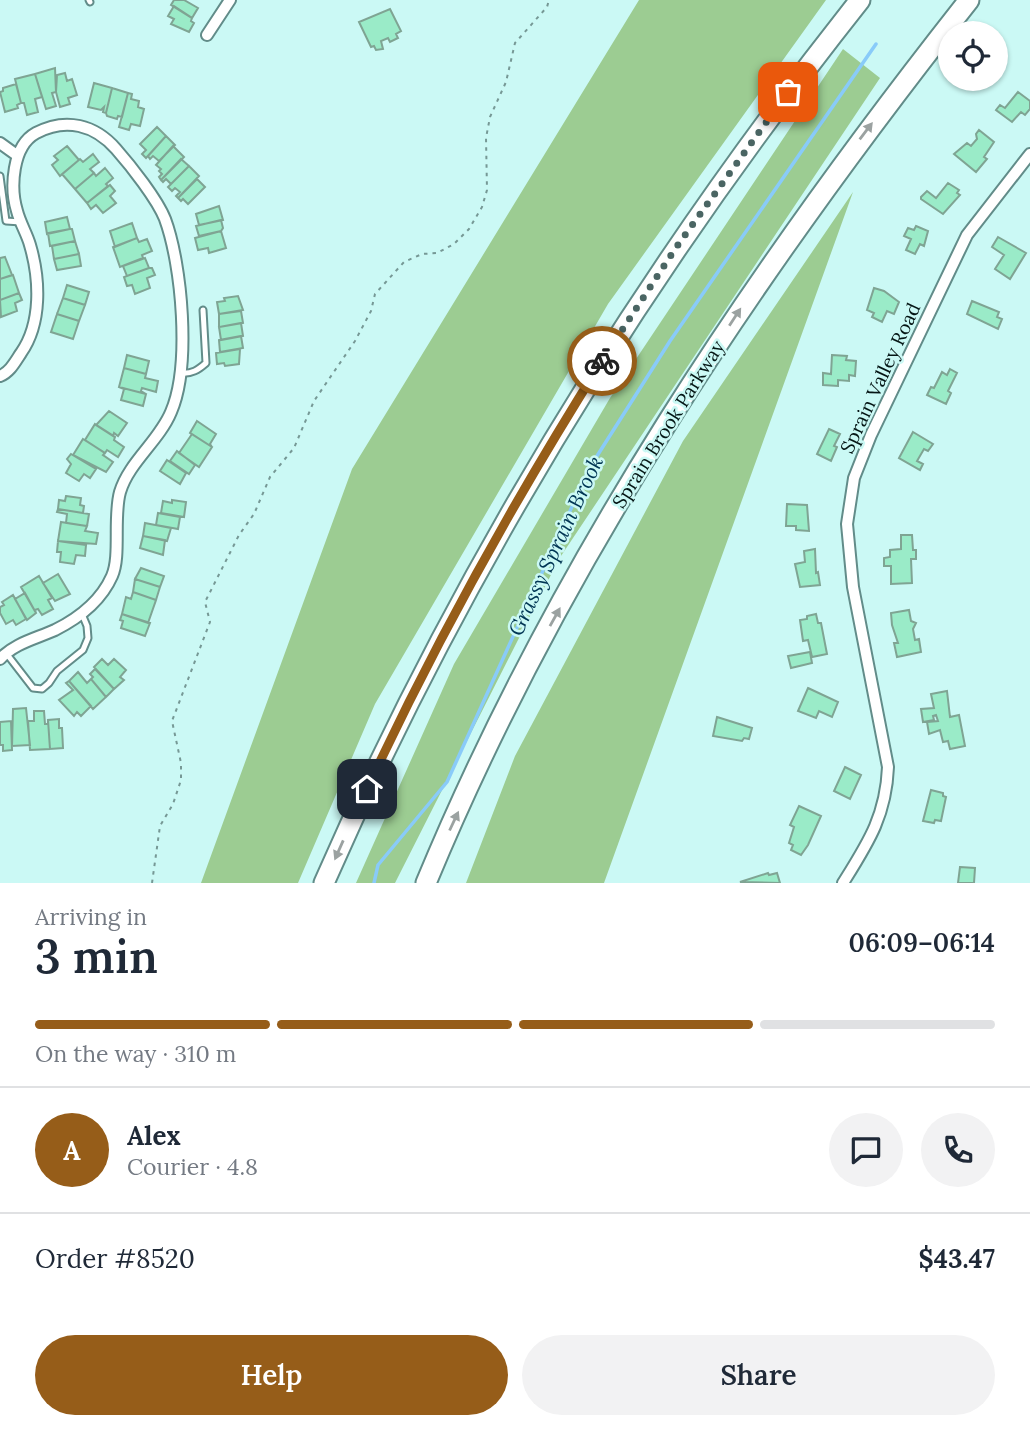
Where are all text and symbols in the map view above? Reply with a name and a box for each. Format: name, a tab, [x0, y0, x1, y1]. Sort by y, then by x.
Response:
map controls	[938, 21, 1008, 91]
button: locate	[938, 21, 1008, 91]
pin	[758, 62, 818, 122]
icon: bag	[769, 73, 807, 111]
one-way arrow	[859, 123, 874, 141]
street label: Sprain Valley Road	[835, 299, 925, 457]
one-way arrow	[728, 308, 742, 326]
courier	[567, 326, 637, 396]
street label: Sprain Brook Parkway	[607, 336, 729, 512]
icon: bike	[583, 342, 621, 380]
water label: Grassy Sprain Brook	[502, 451, 609, 640]
one-way arrow	[549, 607, 561, 627]
pin	[337, 759, 397, 819]
icon: home	[348, 770, 386, 808]
one-way arrow	[449, 810, 460, 831]
one-way arrow	[333, 839, 344, 860]
text: Arriving in	[35, 902, 147, 931]
text: 06:09–06:14	[849, 926, 995, 959]
text: 3 min	[35, 927, 158, 986]
text: On the way · 310 m	[35, 1039, 236, 1068]
button: chat	[829, 1113, 903, 1187]
button: phone	[921, 1113, 995, 1187]
text: Alex	[127, 1119, 181, 1152]
text: A	[63, 1134, 81, 1167]
text: Courier · 4.8	[127, 1152, 258, 1181]
text: Order #8520	[35, 1242, 195, 1275]
text: $43.47	[918, 1242, 995, 1275]
button: Help	[35, 1335, 508, 1415]
button: Share	[522, 1335, 995, 1415]

